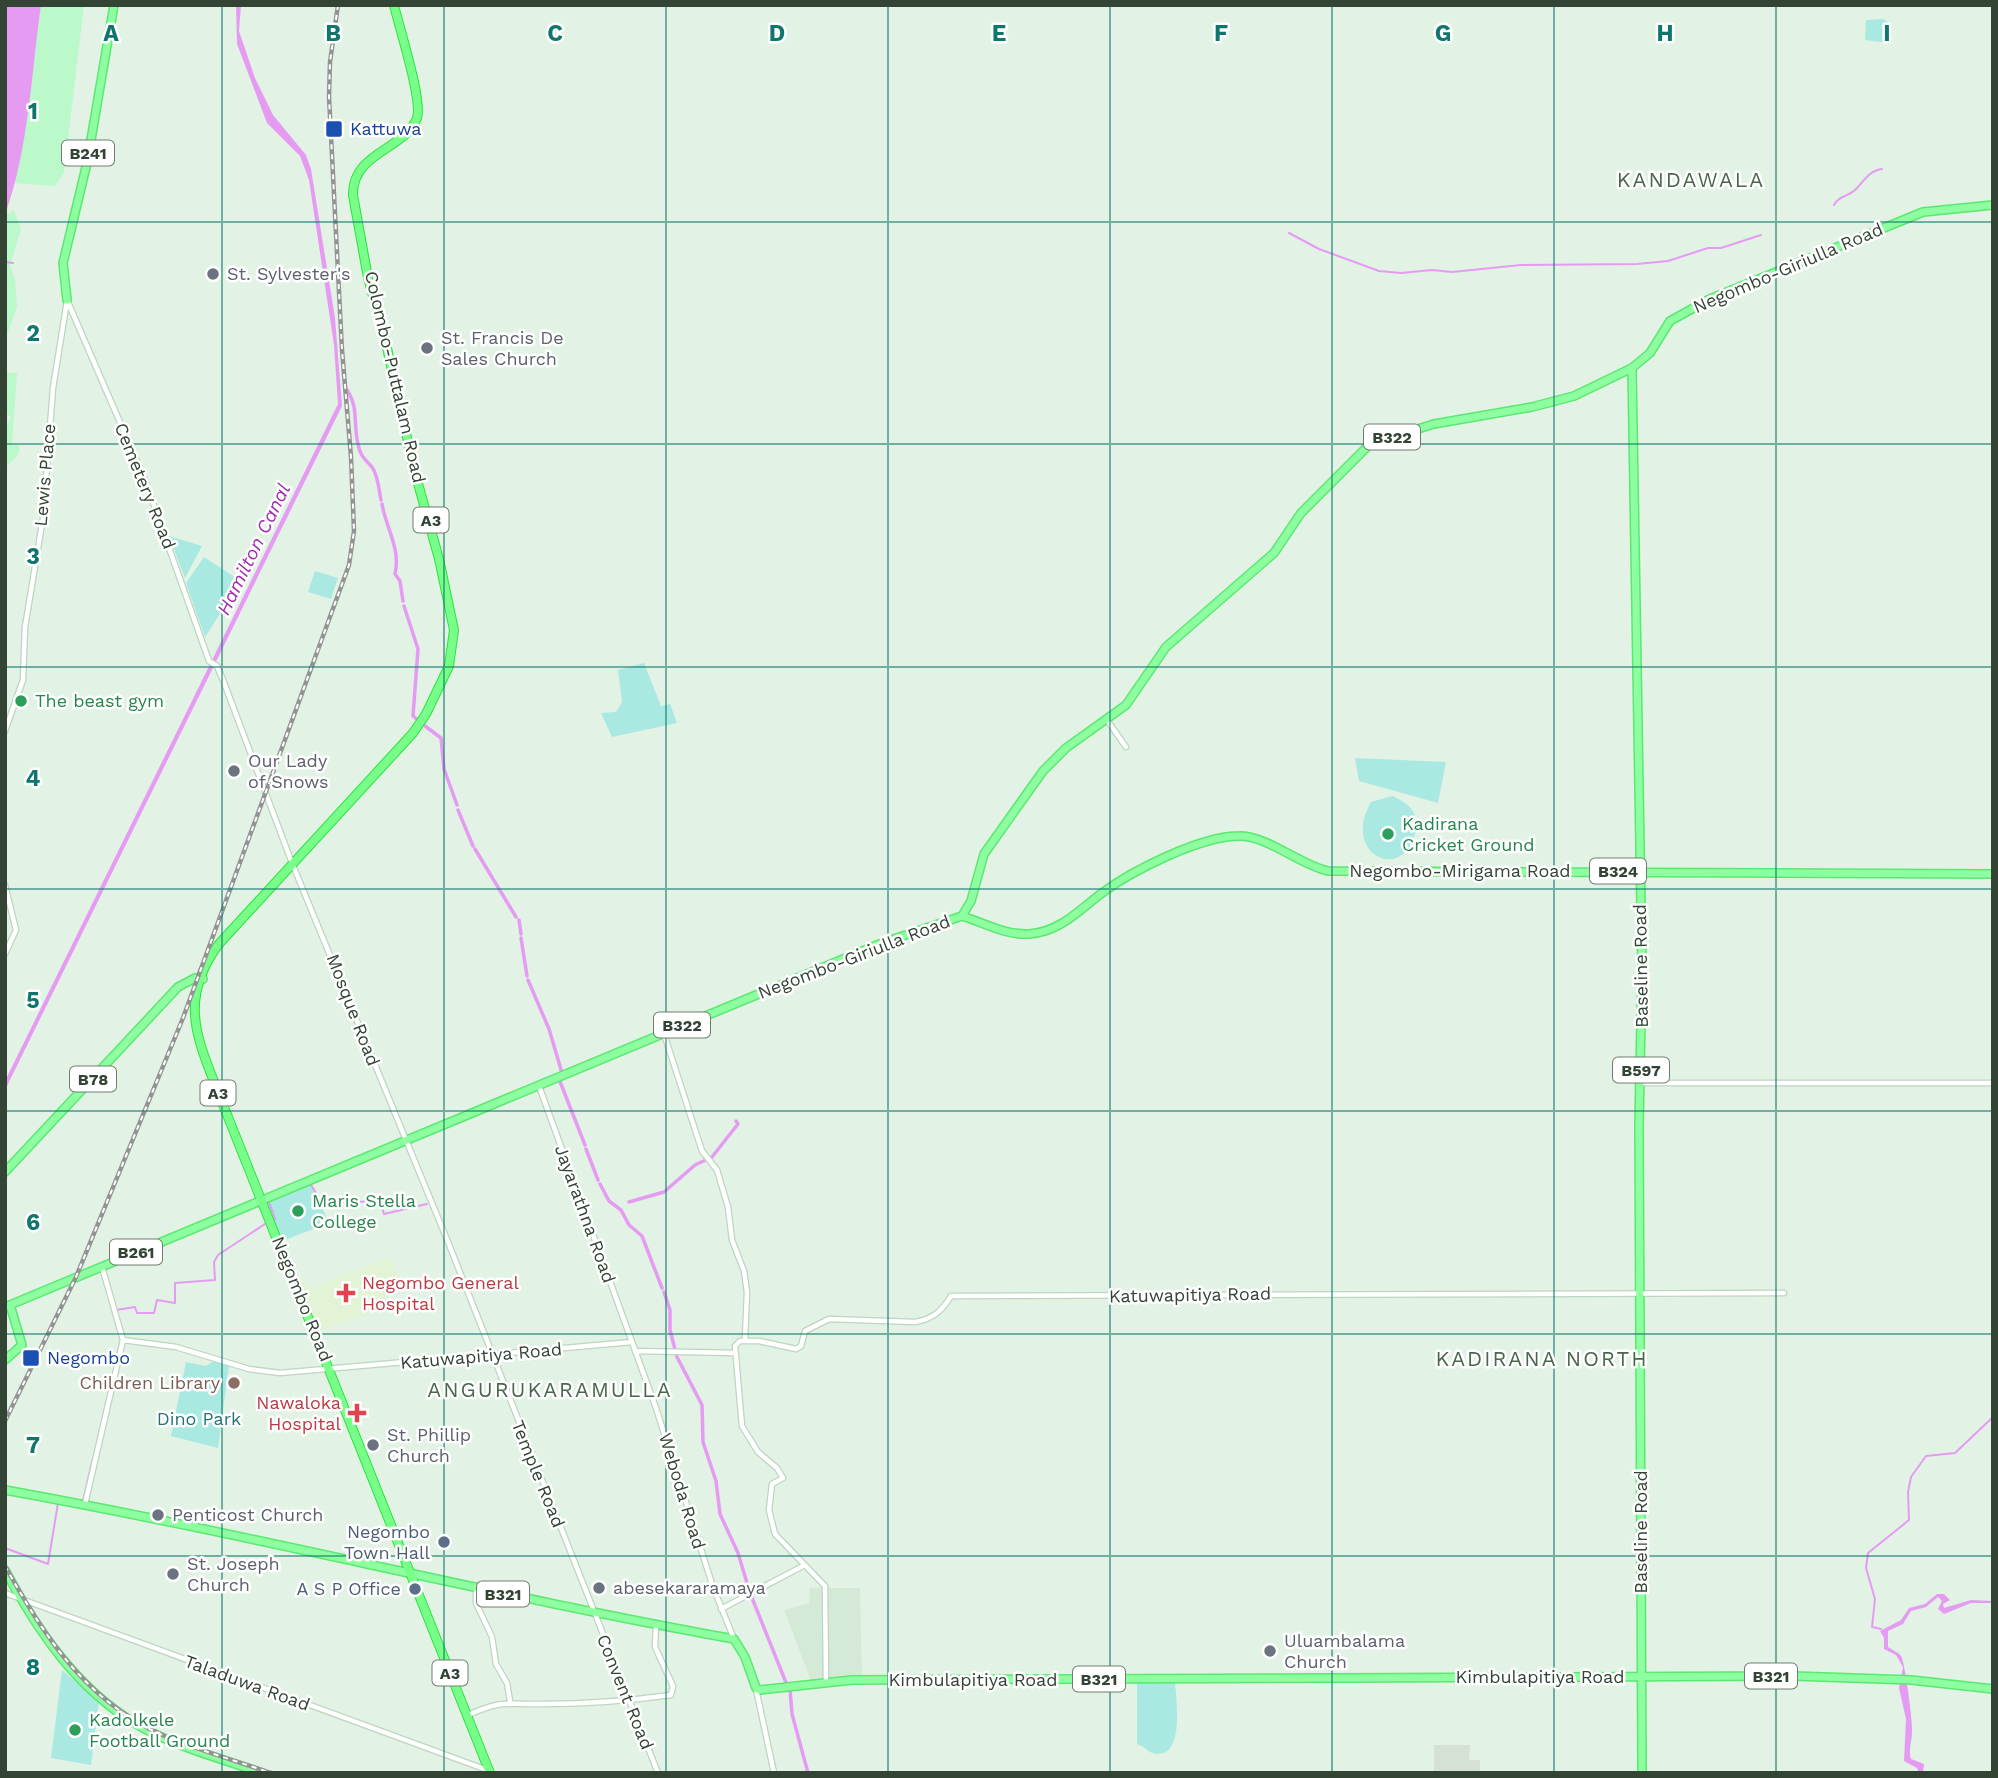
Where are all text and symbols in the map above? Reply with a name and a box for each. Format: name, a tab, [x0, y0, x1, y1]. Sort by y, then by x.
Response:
text: A	[103, 20, 119, 47]
text: B	[325, 20, 341, 47]
text: C	[547, 20, 563, 47]
text: D	[769, 20, 785, 47]
text: E	[992, 20, 1006, 47]
text: F	[1214, 20, 1228, 47]
text: G	[1435, 20, 1451, 47]
text: H	[1656, 20, 1674, 47]
text: I	[1883, 20, 1891, 47]
text: 1	[28, 98, 38, 125]
place label: Kattuwa	[350, 118, 421, 139]
marker: Kattuwa	[324, 119, 344, 139]
road number: B241	[62, 140, 114, 166]
district label: KANDAWALA	[1617, 167, 1765, 192]
street label: Negombo-Giriulla Road	[1690, 218, 1886, 317]
place label: St. Sylvester's	[227, 263, 350, 284]
marker: St. Sylvester's	[205, 266, 221, 282]
street label: Colombo-Puttalam Road	[361, 269, 430, 485]
text: 2	[26, 320, 40, 347]
place label: St. Francis De Sales Church	[441, 327, 564, 369]
marker: St. Francis De Sales Church	[419, 340, 435, 356]
street label: Cemetery Road	[111, 420, 180, 552]
street label: Lewis Place	[30, 423, 59, 527]
road number: B322	[1364, 424, 1420, 450]
water label: Hamilton Canal	[212, 480, 295, 619]
road number: A3	[414, 508, 448, 533]
text: 3	[26, 543, 40, 570]
place label: The beast gym	[35, 690, 164, 711]
marker: The beast gym	[13, 693, 29, 709]
place label: Our Lady of Snows	[248, 750, 329, 792]
marker: Our Lady of Snows	[226, 763, 242, 779]
text: 4	[26, 765, 41, 792]
place label: Kadirana Cricket Ground	[1402, 813, 1535, 855]
marker: Kadirana Cricket Ground	[1380, 826, 1396, 842]
road number: B324	[1590, 858, 1646, 884]
street label: Negombo-Mirigama Road	[1349, 860, 1571, 881]
street label: Baseline Road	[1629, 904, 1652, 1028]
street label: Negombo-Giriulla Road	[755, 910, 953, 1003]
street label: Mosque Road	[322, 951, 384, 1069]
text: 5	[26, 987, 40, 1014]
road number: B322	[654, 1012, 710, 1037]
road number: B597	[1613, 1058, 1669, 1082]
road number: B78	[70, 1066, 116, 1092]
road number: A3	[200, 1080, 235, 1106]
street label: Jayarathna Road	[551, 1142, 620, 1286]
place label: Maris Stella College	[312, 1190, 416, 1232]
marker: Maris Stella College	[290, 1203, 306, 1219]
text: 6	[26, 1209, 40, 1236]
street label: Negombo Road	[268, 1233, 337, 1364]
road number: B261	[110, 1240, 162, 1264]
place label: Negombo General Hospital	[362, 1272, 519, 1314]
marker: Negombo General Hospital	[336, 1283, 356, 1303]
street label: Katuwapitiya Road	[1109, 1283, 1271, 1306]
street label: Katuwapitiya Road	[399, 1338, 563, 1373]
district label: KADIRANA NORTH	[1435, 1346, 1649, 1371]
place label: Negombo	[47, 1347, 130, 1368]
marker: Negombo	[21, 1348, 41, 1368]
place label: Children Library	[79, 1372, 221, 1393]
marker: Children Library	[226, 1375, 242, 1391]
district label: ANGURUKARAMULLA	[427, 1377, 673, 1402]
place label: Nawaloka Hospital	[256, 1392, 341, 1434]
marker: Nawaloka Hospital	[347, 1403, 367, 1423]
park label: Dino Park	[157, 1408, 241, 1429]
street label: Temple Road	[507, 1417, 569, 1530]
place label: St. Phillip Church	[387, 1424, 471, 1466]
street label: Weboda Road	[655, 1430, 710, 1551]
text: 7	[26, 1432, 40, 1459]
marker: St. Phillip Church	[365, 1437, 381, 1453]
street label: Baseline Road	[1630, 1470, 1651, 1594]
place label: Penticost Church	[172, 1504, 323, 1525]
marker: Penticost Church	[150, 1507, 166, 1523]
place label: Negombo Town Hall	[344, 1521, 430, 1563]
marker: Negombo Town Hall	[436, 1534, 452, 1550]
place label: St. Joseph Church	[187, 1553, 280, 1595]
marker: St. Joseph Church	[165, 1566, 181, 1582]
place label: abesekararamaya	[613, 1577, 766, 1598]
place label: A S P Office	[296, 1578, 401, 1599]
marker: abesekararamaya	[591, 1580, 607, 1596]
marker: A S P Office	[407, 1581, 423, 1597]
road number: B321	[477, 1582, 529, 1606]
place label: Uluambalama Church	[1284, 1630, 1405, 1672]
street label: Convent Road	[593, 1631, 658, 1753]
marker: Uluambalama Church	[1262, 1643, 1278, 1659]
street label: Taladuwa Road	[182, 1650, 313, 1715]
text: 8	[26, 1654, 40, 1681]
road number: A3	[433, 1660, 468, 1686]
road number: B321	[1745, 1664, 1797, 1688]
road number: B321	[1073, 1666, 1125, 1692]
street label: Kimbulapitiya Road	[1455, 1666, 1625, 1687]
street label: Kimbulapitiya Road	[888, 1669, 1058, 1690]
place label: Kadolkele Football Ground	[89, 1709, 230, 1751]
marker: Kadolkele Football Ground	[67, 1722, 83, 1738]

